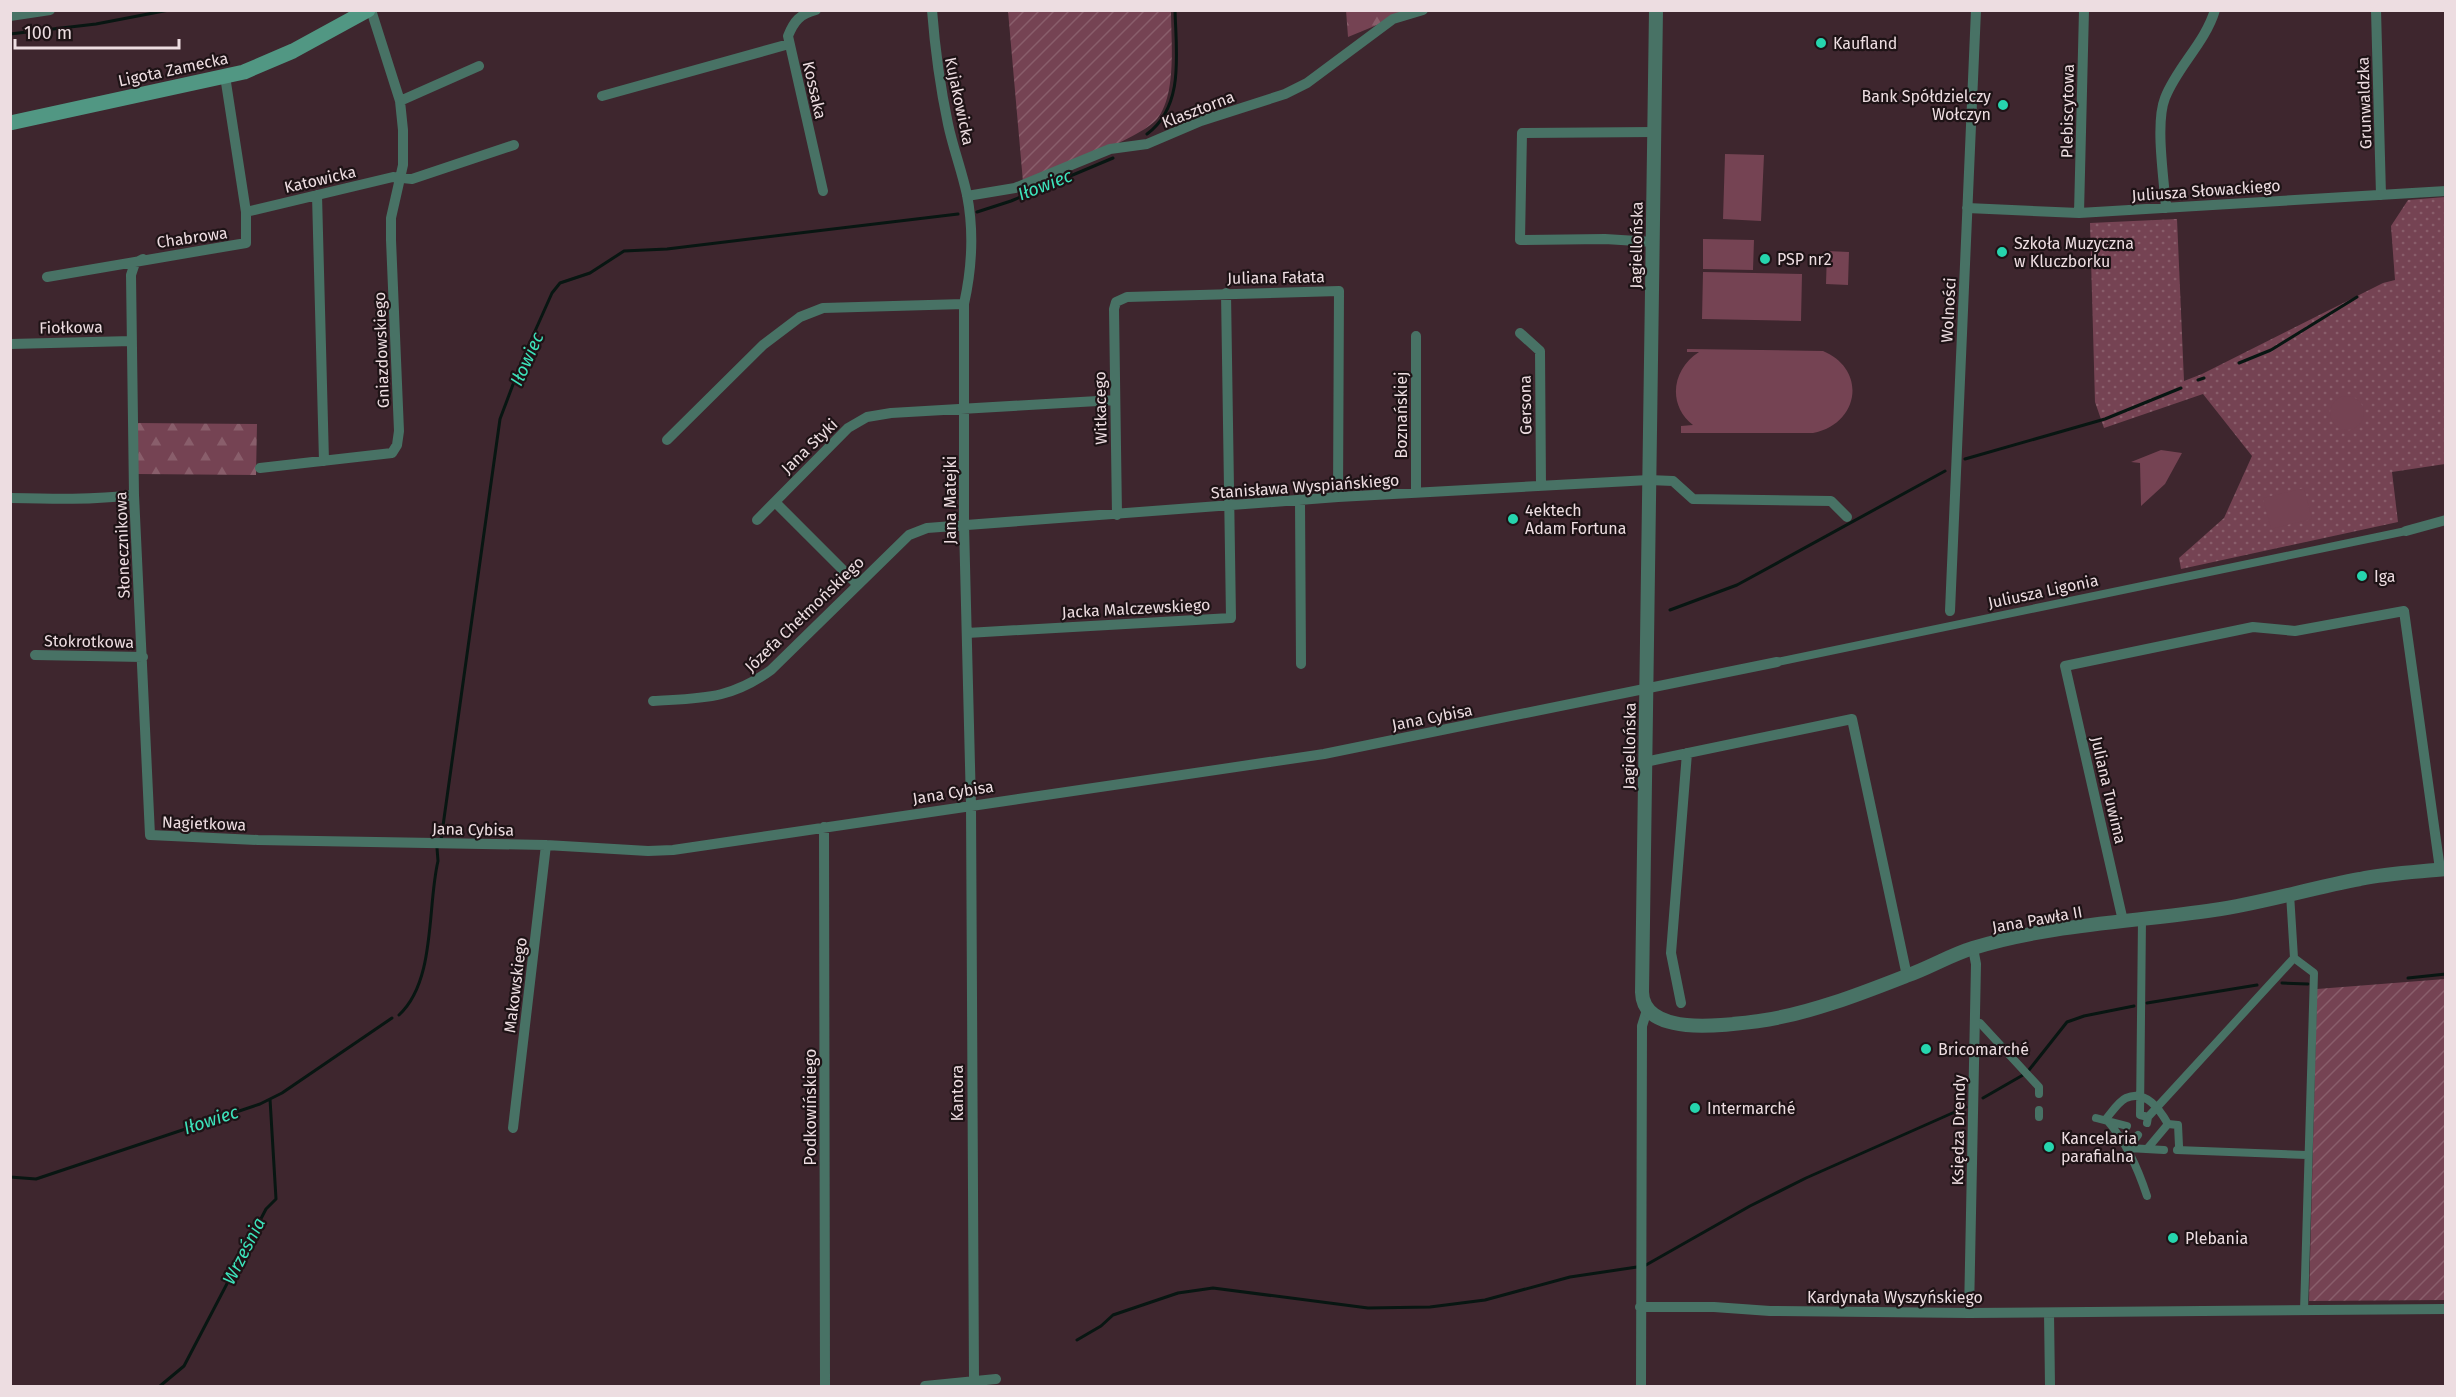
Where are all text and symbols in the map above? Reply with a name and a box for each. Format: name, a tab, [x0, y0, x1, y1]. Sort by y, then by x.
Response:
scale bar	[15, 12, 178, 50]
text: 100 m	[24, 22, 72, 44]
place label: Kaufland	[1833, 34, 1897, 53]
marker: Kaufland	[1814, 36, 1828, 50]
street label: Ligota Zamecka	[116, 49, 230, 90]
street label: Kujakowicka	[941, 55, 978, 147]
street label: Grunwaldzka	[2353, 56, 2376, 150]
street label: Kossaka	[799, 59, 830, 121]
street label: Plebiscytowa	[2057, 64, 2078, 158]
street label: Klasztorna	[1159, 87, 1237, 132]
place label: Bank Spółdzielczy Wołczyn	[1861, 87, 1991, 124]
marker: Bank Spółdzielczy Wołczyn	[1996, 98, 2010, 112]
street label: Katowicka	[282, 162, 358, 197]
water label: Iłowiec	[1015, 164, 1076, 205]
street label: Juliusza Słowackiego	[2131, 176, 2281, 205]
street label: Jagiellońska	[1626, 201, 1647, 289]
street label: Chabrowa	[155, 223, 229, 252]
place label: Szkoła Muzyczna w Kluczborku	[2014, 234, 2134, 271]
marker: Szkoła Muzyczna w Kluczborku	[1995, 245, 2009, 259]
place label: PSP nr2	[1777, 250, 1832, 269]
marker: PSP nr2	[1758, 252, 1772, 266]
street label: Juliana Fałata	[1227, 267, 1325, 288]
street label: Wolności	[1937, 277, 1960, 343]
street label: Gniazdowskiego	[370, 292, 393, 408]
street label: Fiołkowa	[39, 317, 103, 338]
water label: Iłowiec	[505, 328, 549, 389]
street label: Witkacego	[1090, 371, 1111, 445]
street label: Boznańskiej	[1392, 372, 1411, 458]
street label: Gersona	[1515, 375, 1536, 435]
street label: Jana Styki	[777, 415, 841, 478]
street label: Jana Matejki	[941, 456, 960, 544]
street label: Stanisława Wyspiańskiego	[1210, 470, 1400, 503]
street label: Słonecznikowa	[111, 491, 134, 599]
place label: 4ektech Adam Fortuna	[1525, 501, 1626, 538]
marker: 4ektech Adam Fortuna	[1506, 512, 1520, 526]
street label: Józefa Chełmońskiego	[741, 553, 868, 676]
place label: Iga	[2374, 567, 2395, 586]
marker: Iga	[2355, 569, 2369, 583]
street label: Juliusza Ligonia	[1986, 571, 2100, 612]
street label: Jacka Malczewskiego	[1061, 595, 1211, 622]
street label: Stokrotkowa	[44, 631, 134, 652]
street label: Jana Cybisa	[1390, 700, 1474, 735]
street label: Jagiellońska	[1619, 702, 1640, 790]
street label: Juliana Tuwima	[2087, 734, 2130, 846]
street label: Jana Cybisa	[911, 777, 995, 808]
street label: Nagietkowa	[162, 813, 246, 834]
street label: Jana Cybisa	[432, 819, 514, 840]
street label: Jana Pawła II	[1990, 902, 2084, 937]
street label: Makowskiego	[500, 936, 531, 1034]
place label: Bricomarché	[1938, 1040, 2029, 1059]
marker: Bricomarché	[1919, 1042, 1933, 1056]
street label: Podkowińskiego	[801, 1049, 820, 1165]
street label: Kantora	[948, 1065, 967, 1121]
street label: Księdza Drendy	[1948, 1074, 1969, 1186]
place label: Intermarché	[1707, 1099, 1795, 1118]
water label: Iłowiec	[181, 1101, 242, 1139]
marker: Intermarché	[1688, 1101, 1702, 1115]
place label: Kancelaria parafialna	[2061, 1129, 2137, 1166]
marker: Kancelaria parafialna	[2042, 1140, 2056, 1154]
water label: Września	[218, 1214, 270, 1288]
place label: Plebania	[2185, 1229, 2248, 1248]
marker: Plebania	[2166, 1231, 2180, 1245]
street label: Kardynała Wyszyńskiego	[1807, 1288, 1983, 1307]

